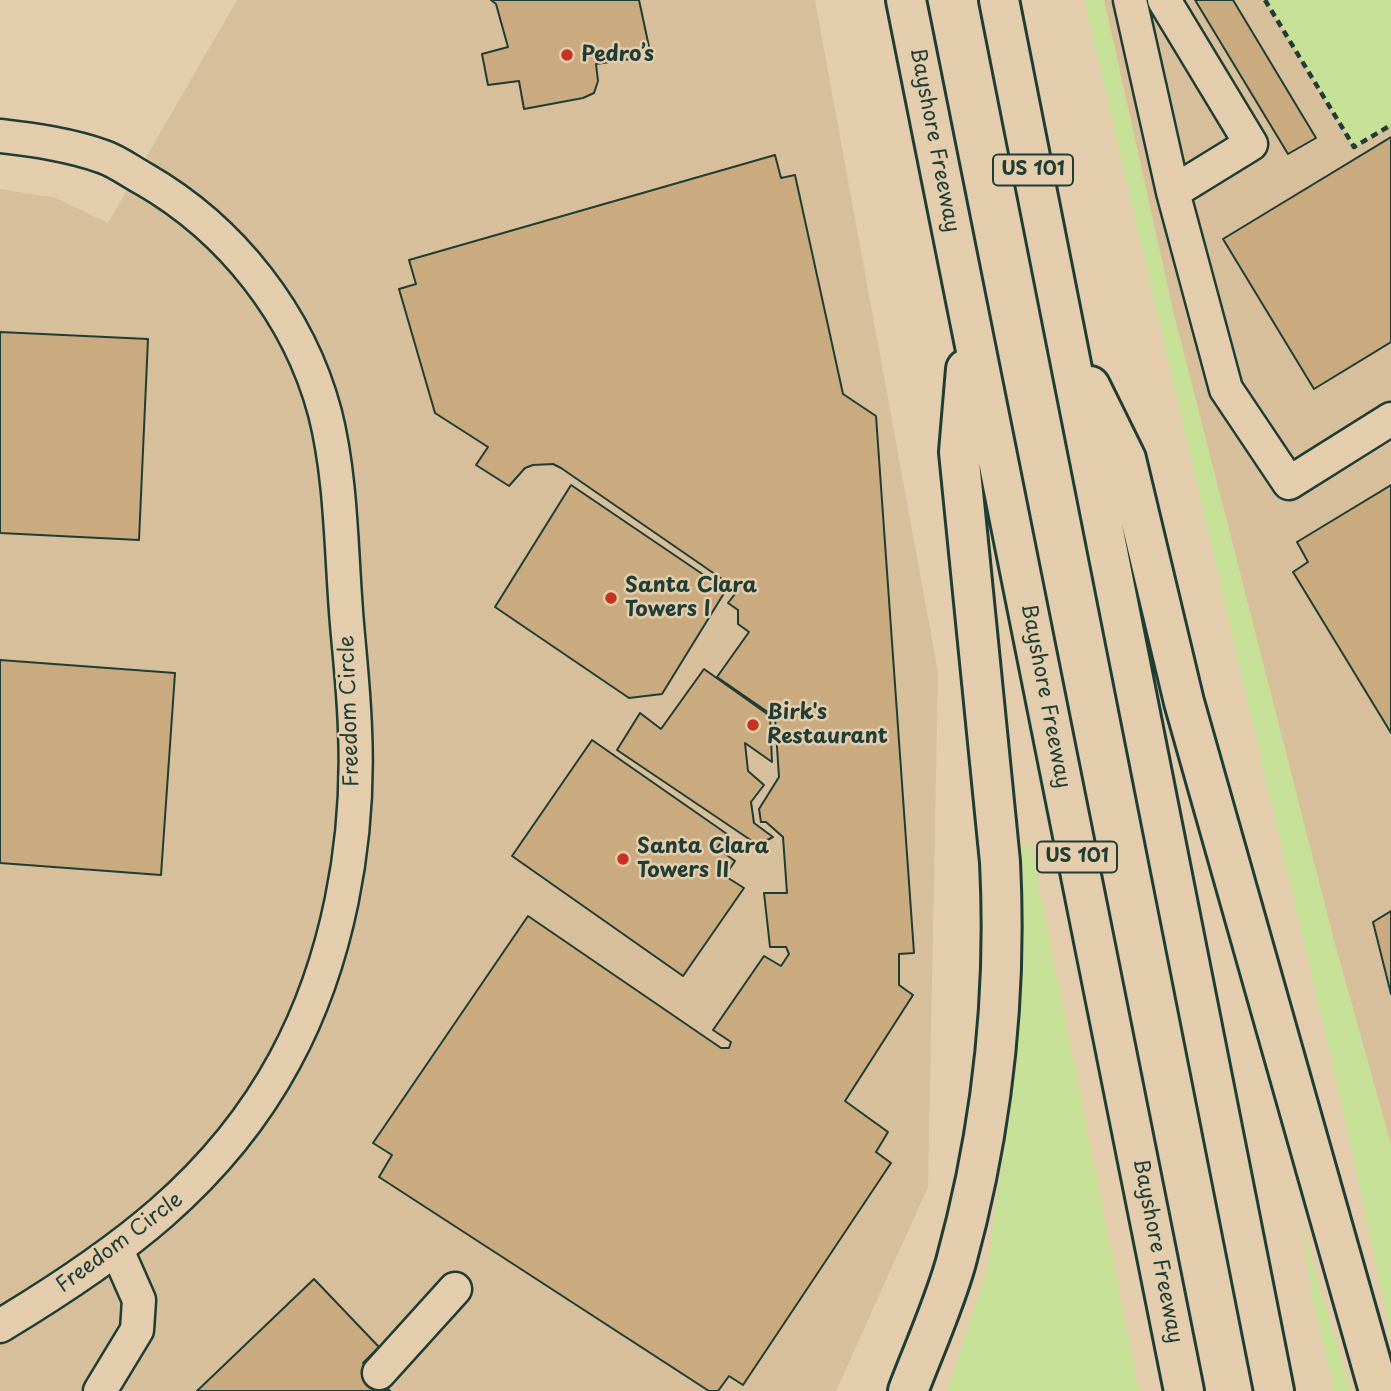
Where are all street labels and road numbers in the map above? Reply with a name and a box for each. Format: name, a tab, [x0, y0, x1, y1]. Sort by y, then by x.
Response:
street label: Bayshore Freeway	[904, 46, 964, 234]
road number: US 101	[993, 154, 1073, 186]
street label: Bayshore Freeway	[1015, 602, 1075, 790]
street label: Freedom Circle	[335, 635, 365, 787]
road number: US 101	[1037, 842, 1117, 872]
street label: Bayshore Freeway	[1127, 1157, 1187, 1345]
street label: Freedom Circle	[52, 1187, 188, 1299]

